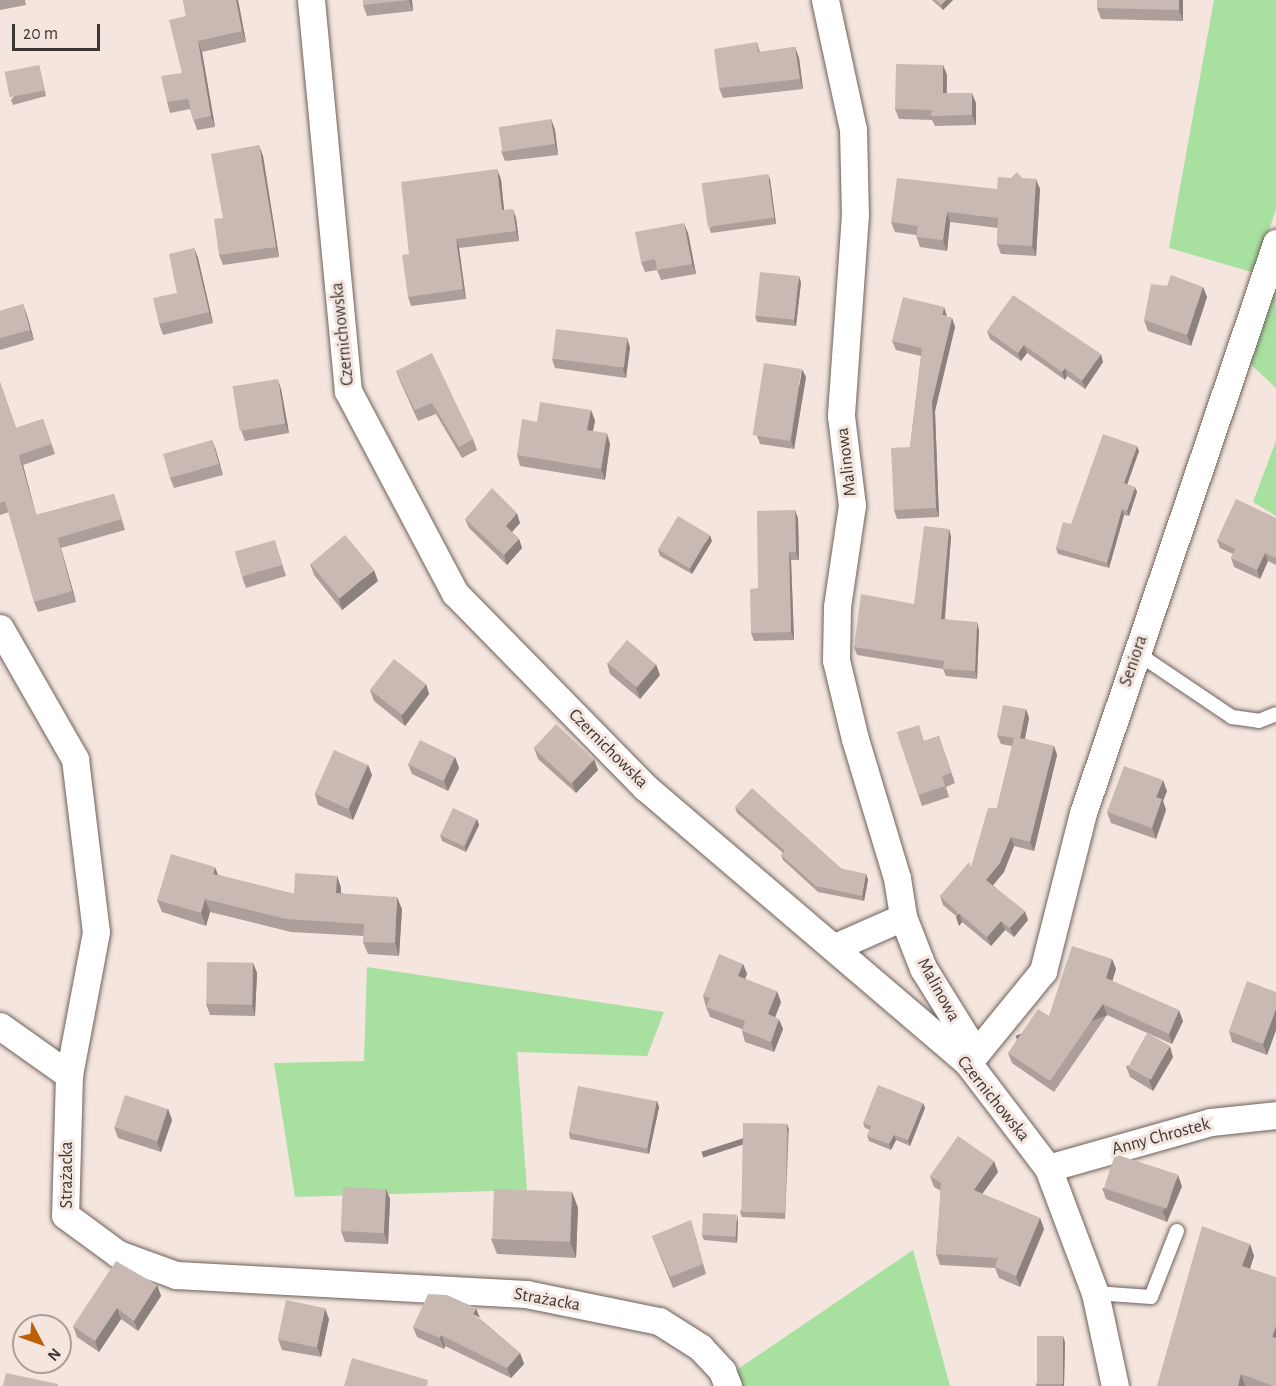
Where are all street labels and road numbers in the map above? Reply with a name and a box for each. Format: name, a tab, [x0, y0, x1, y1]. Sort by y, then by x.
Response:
street label: Czernichowska	[327, 281, 359, 387]
street label: Malinowa	[832, 426, 862, 498]
street label: Seniora	[1115, 633, 1153, 689]
street label: Czernichowska	[564, 705, 652, 793]
street label: Malinowa	[912, 955, 964, 1025]
street label: Czernichowska	[952, 1052, 1034, 1146]
street label: Anny Chrostek	[1110, 1114, 1212, 1160]
street label: Strażacka	[56, 1142, 78, 1208]
street label: Strażacka	[512, 1284, 582, 1316]

